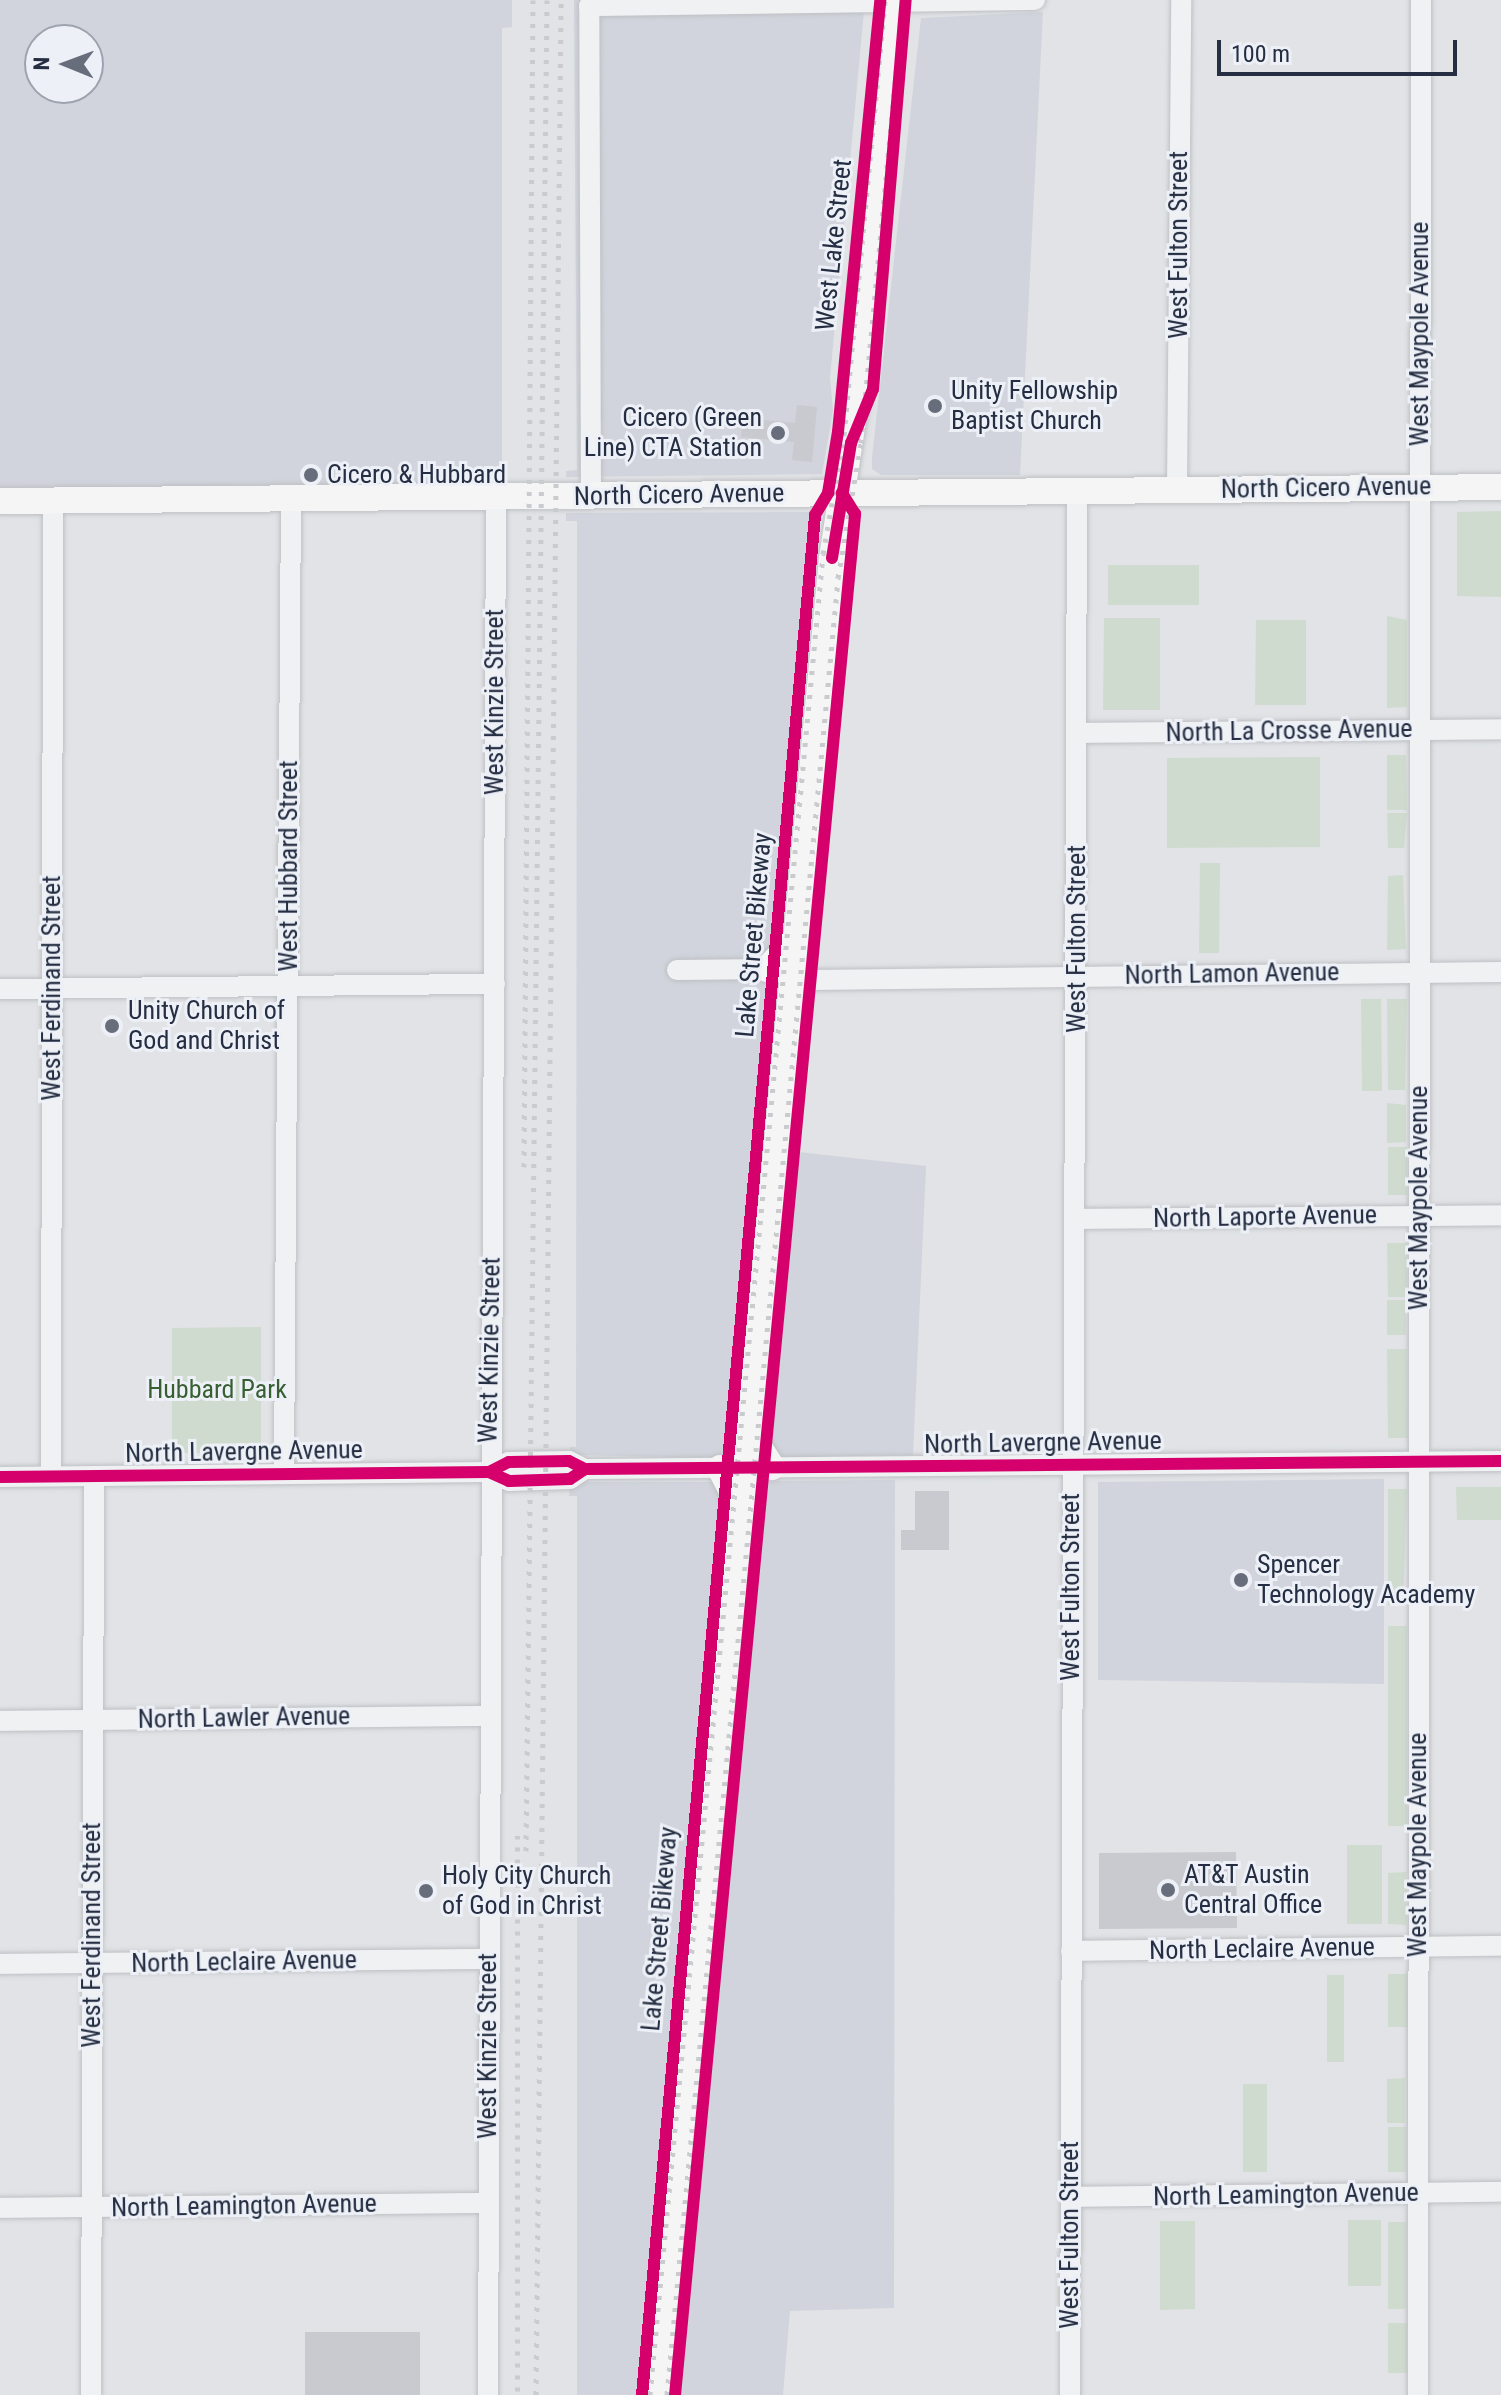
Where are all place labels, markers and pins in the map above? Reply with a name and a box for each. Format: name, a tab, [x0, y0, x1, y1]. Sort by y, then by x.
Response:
place label: Unity Fellowship Baptist Church	[951, 375, 1118, 436]
marker: Unity Fellowship Baptist Church	[926, 397, 944, 415]
place label: Cicero (Green Line) CTA Station	[584, 402, 762, 464]
marker: Cicero (Green Line) CTA Station	[769, 424, 787, 442]
place label: Cicero & Hubbard	[327, 459, 506, 491]
marker: Cicero & Hubbard	[302, 466, 320, 484]
place label: Unity Church of God and Christ	[128, 995, 285, 1056]
marker: Unity Church of God and Christ	[103, 1017, 121, 1035]
place label: Spencer Technology Academy	[1257, 1549, 1475, 1610]
marker: Spencer Technology Academy	[1232, 1571, 1250, 1589]
place label: AT&T Austin Central Office	[1184, 1859, 1322, 1920]
place label: Holy City Church of God in Christ	[442, 1860, 611, 1922]
marker: AT&T Austin Central Office	[1159, 1881, 1177, 1899]
marker: Holy City Church of God in Christ	[417, 1882, 435, 1900]

